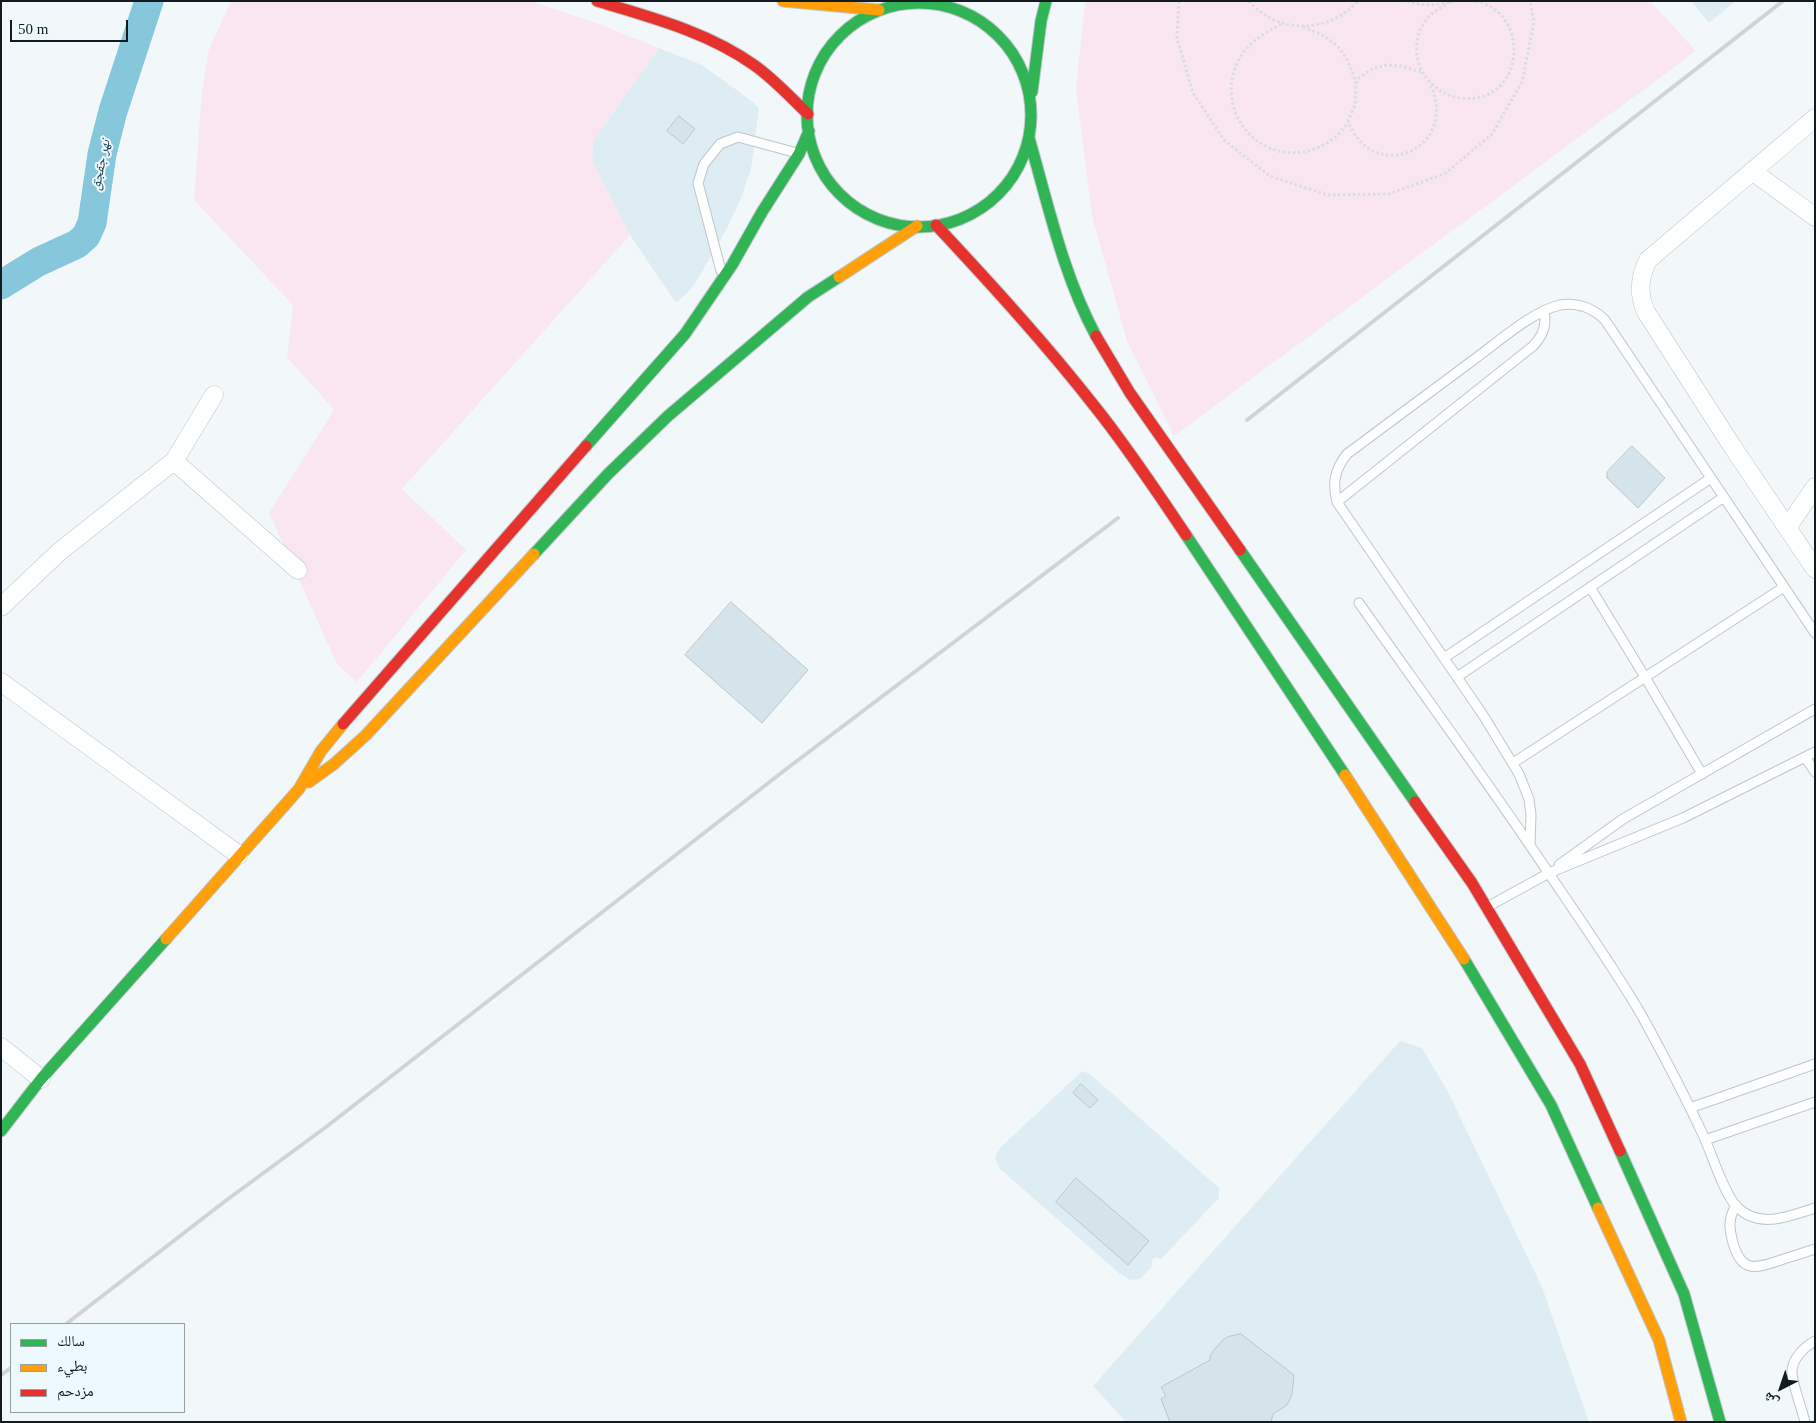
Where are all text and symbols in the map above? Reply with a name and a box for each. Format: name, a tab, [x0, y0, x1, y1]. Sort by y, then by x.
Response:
scale bar	[12, 10, 130, 42]
text: 50 m	[18, 21, 48, 37]
water label: نهر جقجق	[87, 138, 115, 192]
legend	[10, 1323, 185, 1413]
text: سالك	[57, 1333, 85, 1349]
text: بطيء	[57, 1358, 87, 1374]
north arrow	[1756, 1363, 1806, 1413]
text: مزدحم	[57, 1383, 94, 1399]
text: ش	[1760, 1389, 1781, 1410]

